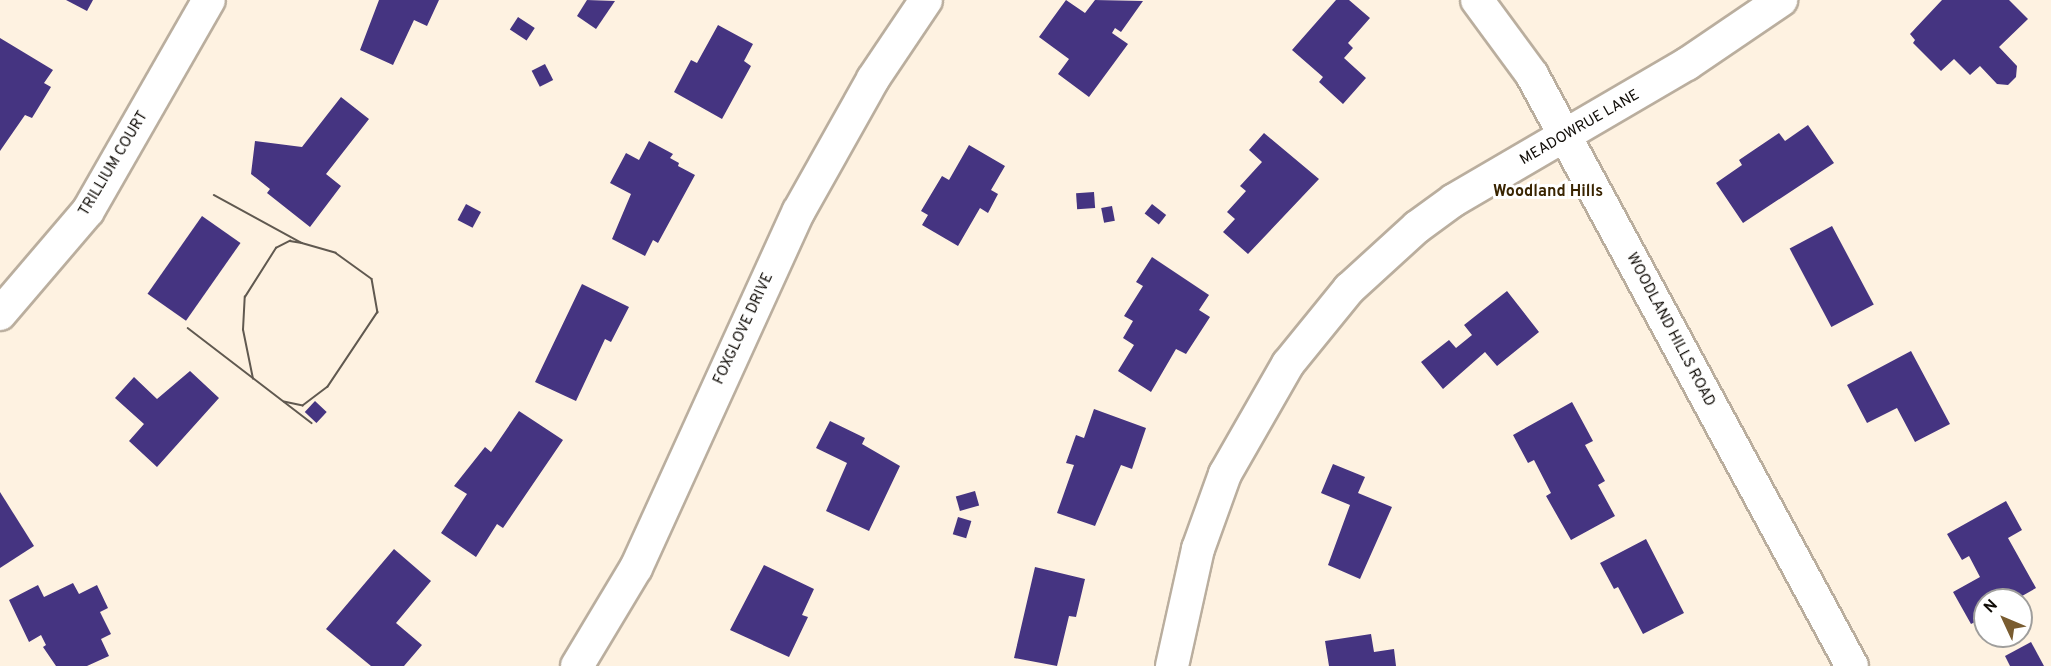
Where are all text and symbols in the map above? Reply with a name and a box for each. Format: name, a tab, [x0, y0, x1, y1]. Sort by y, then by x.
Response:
street label: MEADOWRUE LANE	[1517, 86, 1643, 170]
street label: TRILLIUM COURT	[76, 108, 152, 220]
district label: Woodland Hills	[1493, 182, 1603, 202]
street label: WOODLAND HILLS ROAD	[1622, 250, 1718, 410]
street label: FOXGLOVE DRIVE	[710, 270, 778, 388]
north arrow	[1973, 588, 2033, 648]
text: N	[1980, 596, 2003, 618]

